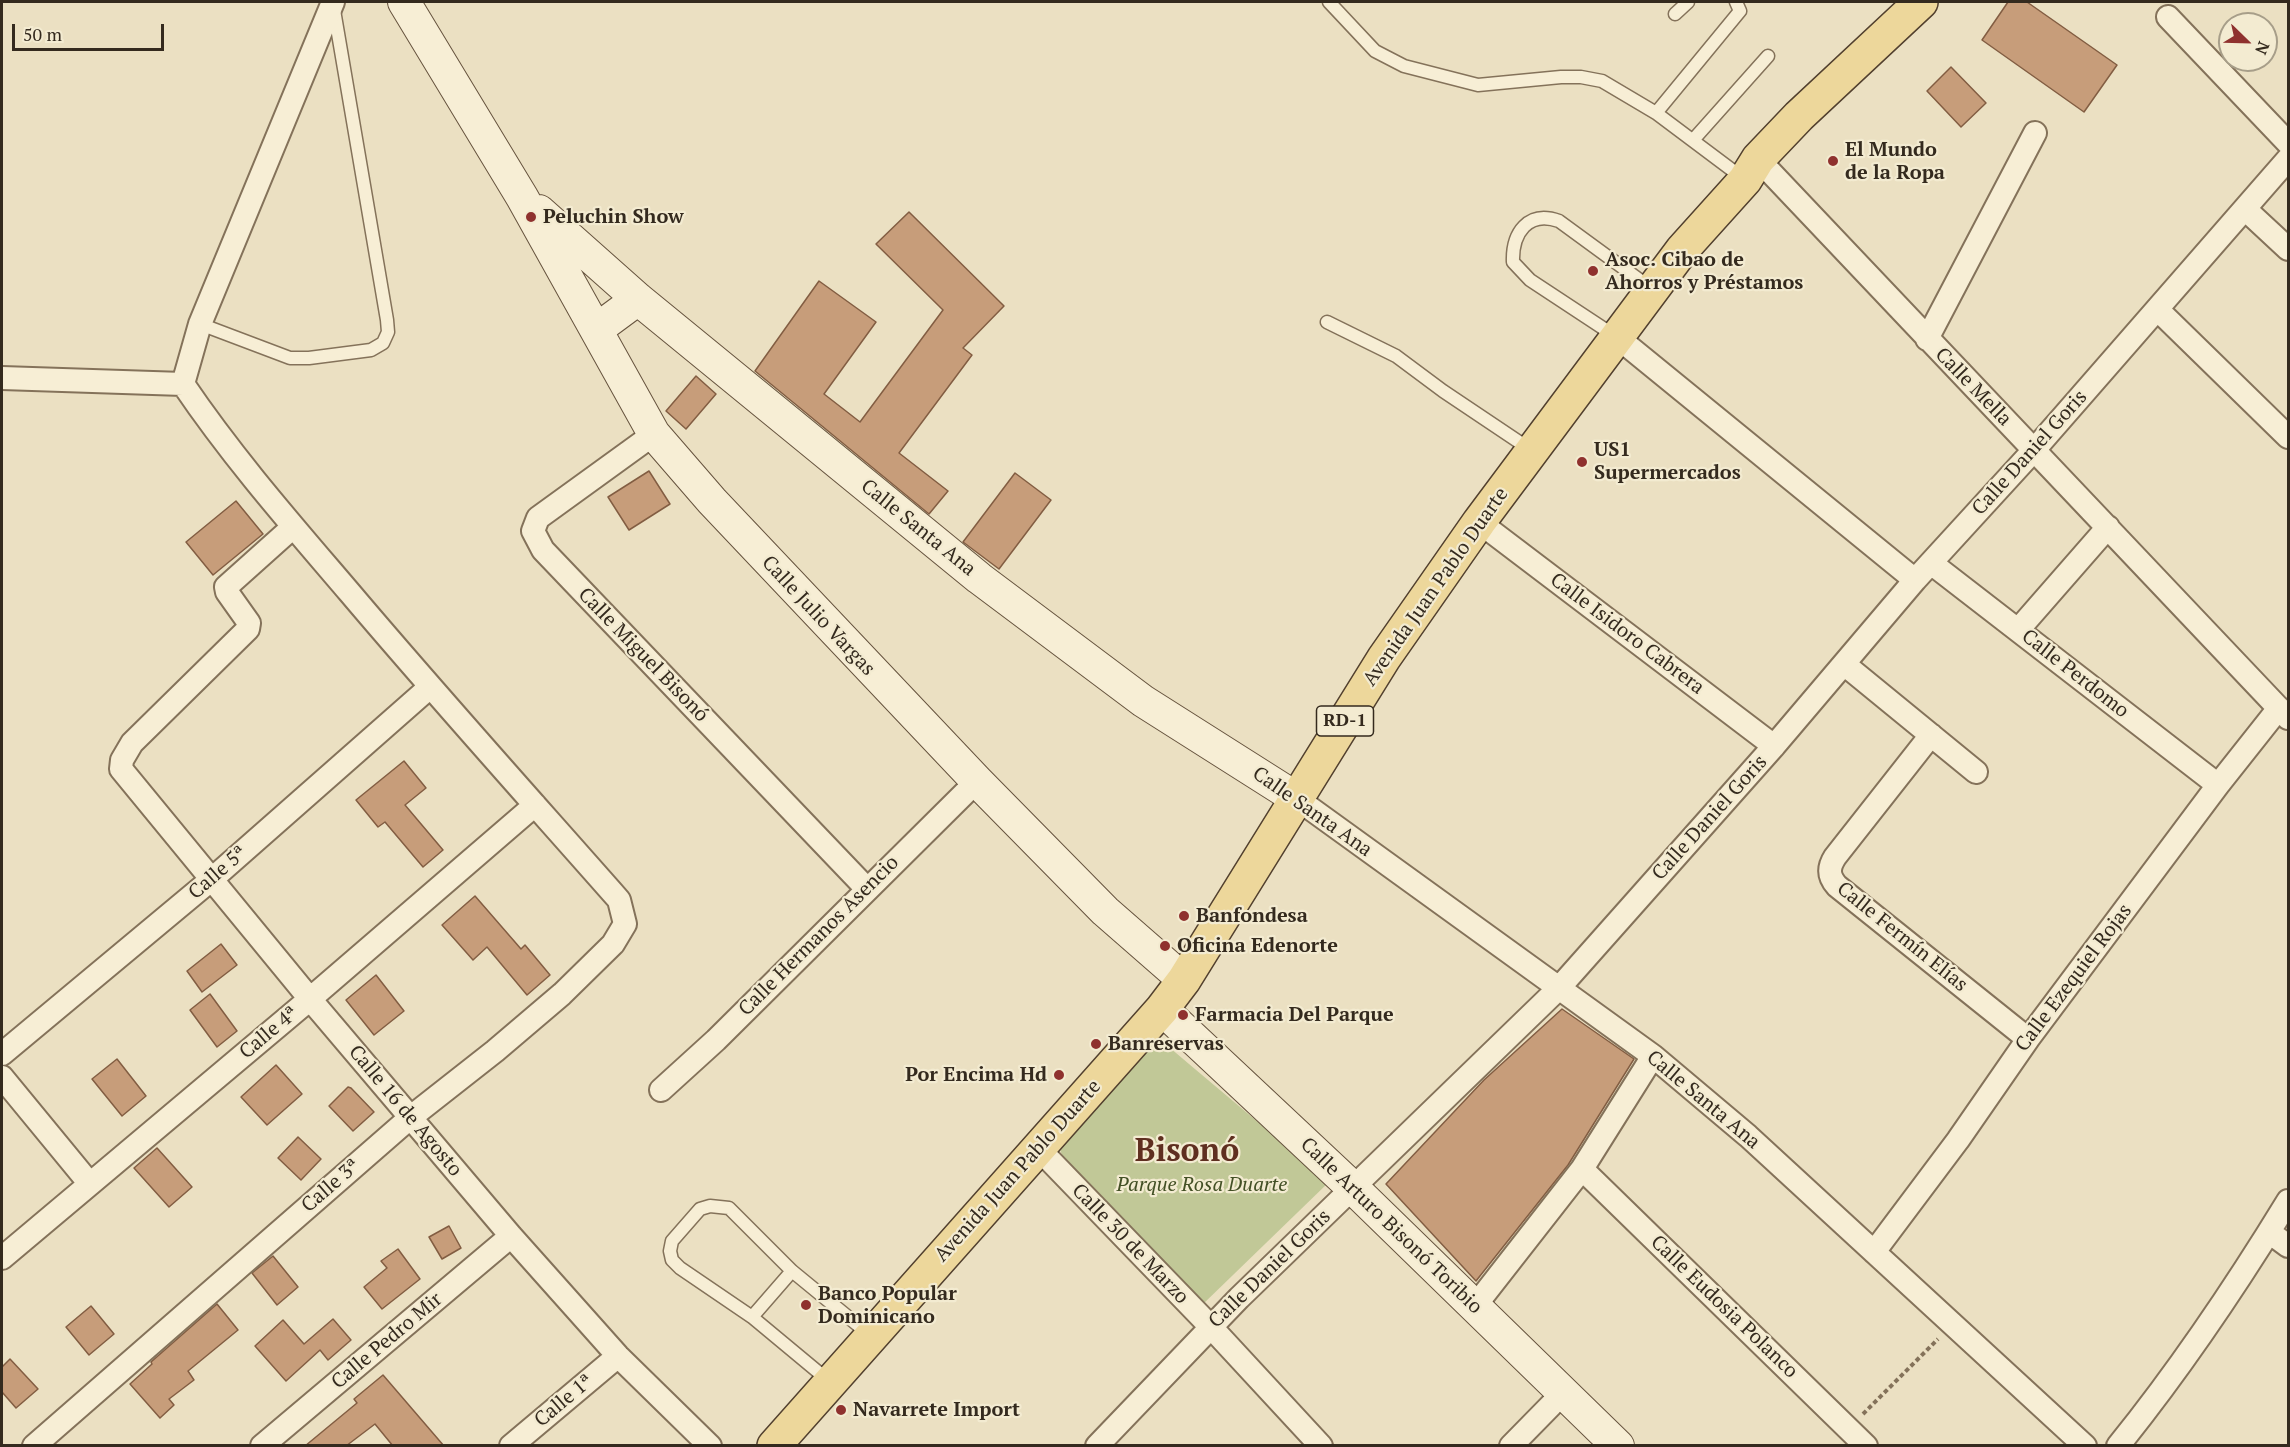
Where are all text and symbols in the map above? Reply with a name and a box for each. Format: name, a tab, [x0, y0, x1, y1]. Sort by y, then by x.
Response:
scale bar	[15, 12, 166, 50]
north arrow	[2218, 12, 2278, 72]
text: 50 m	[23, 22, 62, 46]
text: N	[2250, 38, 2275, 58]
place label: El Mundo de la Ropa	[1845, 138, 1945, 185]
marker: El Mundo de la Ropa	[1826, 154, 1840, 168]
place label: Peluchin Show	[543, 205, 684, 229]
marker: Peluchin Show	[524, 210, 538, 224]
place label: Asoc. Cibao de Ahorros y Préstamos	[1605, 248, 1803, 295]
marker: Asoc. Cibao de Ahorros y Préstamos	[1586, 264, 1600, 278]
street label: Calle Mella	[1930, 343, 2016, 431]
street label: Calle Daniel Goris	[1967, 385, 2093, 521]
place label: US1 Supermercados	[1594, 438, 1741, 485]
marker: US1 Supermercados	[1575, 455, 1589, 469]
street label: Calle Santa Ana	[856, 474, 980, 582]
street label: Avenida Juan Pablo Duarte	[1358, 483, 1514, 691]
street label: Calle Julio Vargas	[756, 551, 880, 681]
street label: Calle Isidoro Cabrera	[1545, 568, 1709, 700]
street label: Calle Miguel Bisonó	[573, 583, 713, 727]
street label: Calle Perdomo	[2017, 625, 2133, 723]
road number: RD-1	[1316, 706, 1374, 736]
street label: Calle Daniel Goris	[1647, 750, 1773, 886]
street label: Calle Santa Ana	[1248, 762, 1376, 862]
street label: Calle 5ª	[184, 841, 252, 905]
street label: Calle Hermanos Asencio	[734, 851, 904, 1021]
street label: Calle Fermín Elías	[1832, 877, 1972, 997]
street label: Calle Ezequiel Rojas	[2011, 900, 2137, 1056]
place label: Banfondesa	[1196, 904, 1308, 928]
marker: Banfondesa	[1177, 909, 1191, 923]
place label: Oficina Edenorte	[1177, 934, 1338, 958]
marker: Oficina Edenorte	[1158, 939, 1172, 953]
street label: Calle 4ª	[235, 1002, 303, 1064]
place label: Farmacia Del Parque	[1195, 1003, 1394, 1027]
marker: Farmacia Del Parque	[1176, 1008, 1190, 1022]
place label: Banreservas	[1108, 1032, 1224, 1056]
marker: Banreservas	[1089, 1037, 1103, 1051]
street label: Calle 16 de Agosto	[343, 1041, 467, 1181]
street label: Calle Santa Ana	[1641, 1046, 1765, 1154]
place label: Por Encima Hd	[905, 1063, 1047, 1087]
marker: Por Encima Hd	[1052, 1068, 1066, 1082]
street label: Avenida Juan Pablo Duarte	[930, 1075, 1106, 1267]
district label: Bisonó	[1135, 1133, 1239, 1171]
street label: Calle Arturo Bisonó Toribio	[1295, 1133, 1487, 1319]
street label: Calle 3ª	[297, 1154, 365, 1218]
park label: Parque Rosa Duarte	[1117, 1173, 1287, 1197]
street label: Calle 30 de Marzo	[1067, 1179, 1193, 1309]
street label: Calle Daniel Goris	[1204, 1205, 1336, 1333]
street label: Calle Eudosia Polanco	[1645, 1231, 1803, 1383]
place label: Banco Popular Dominicano	[818, 1282, 957, 1329]
street label: Calle Pedro Mir	[327, 1288, 447, 1394]
marker: Banco Popular Dominicano	[799, 1298, 813, 1312]
street label: Calle 1ª	[530, 1370, 598, 1432]
place label: Navarrete Import	[853, 1398, 1020, 1422]
marker: Navarrete Import	[834, 1403, 848, 1417]

